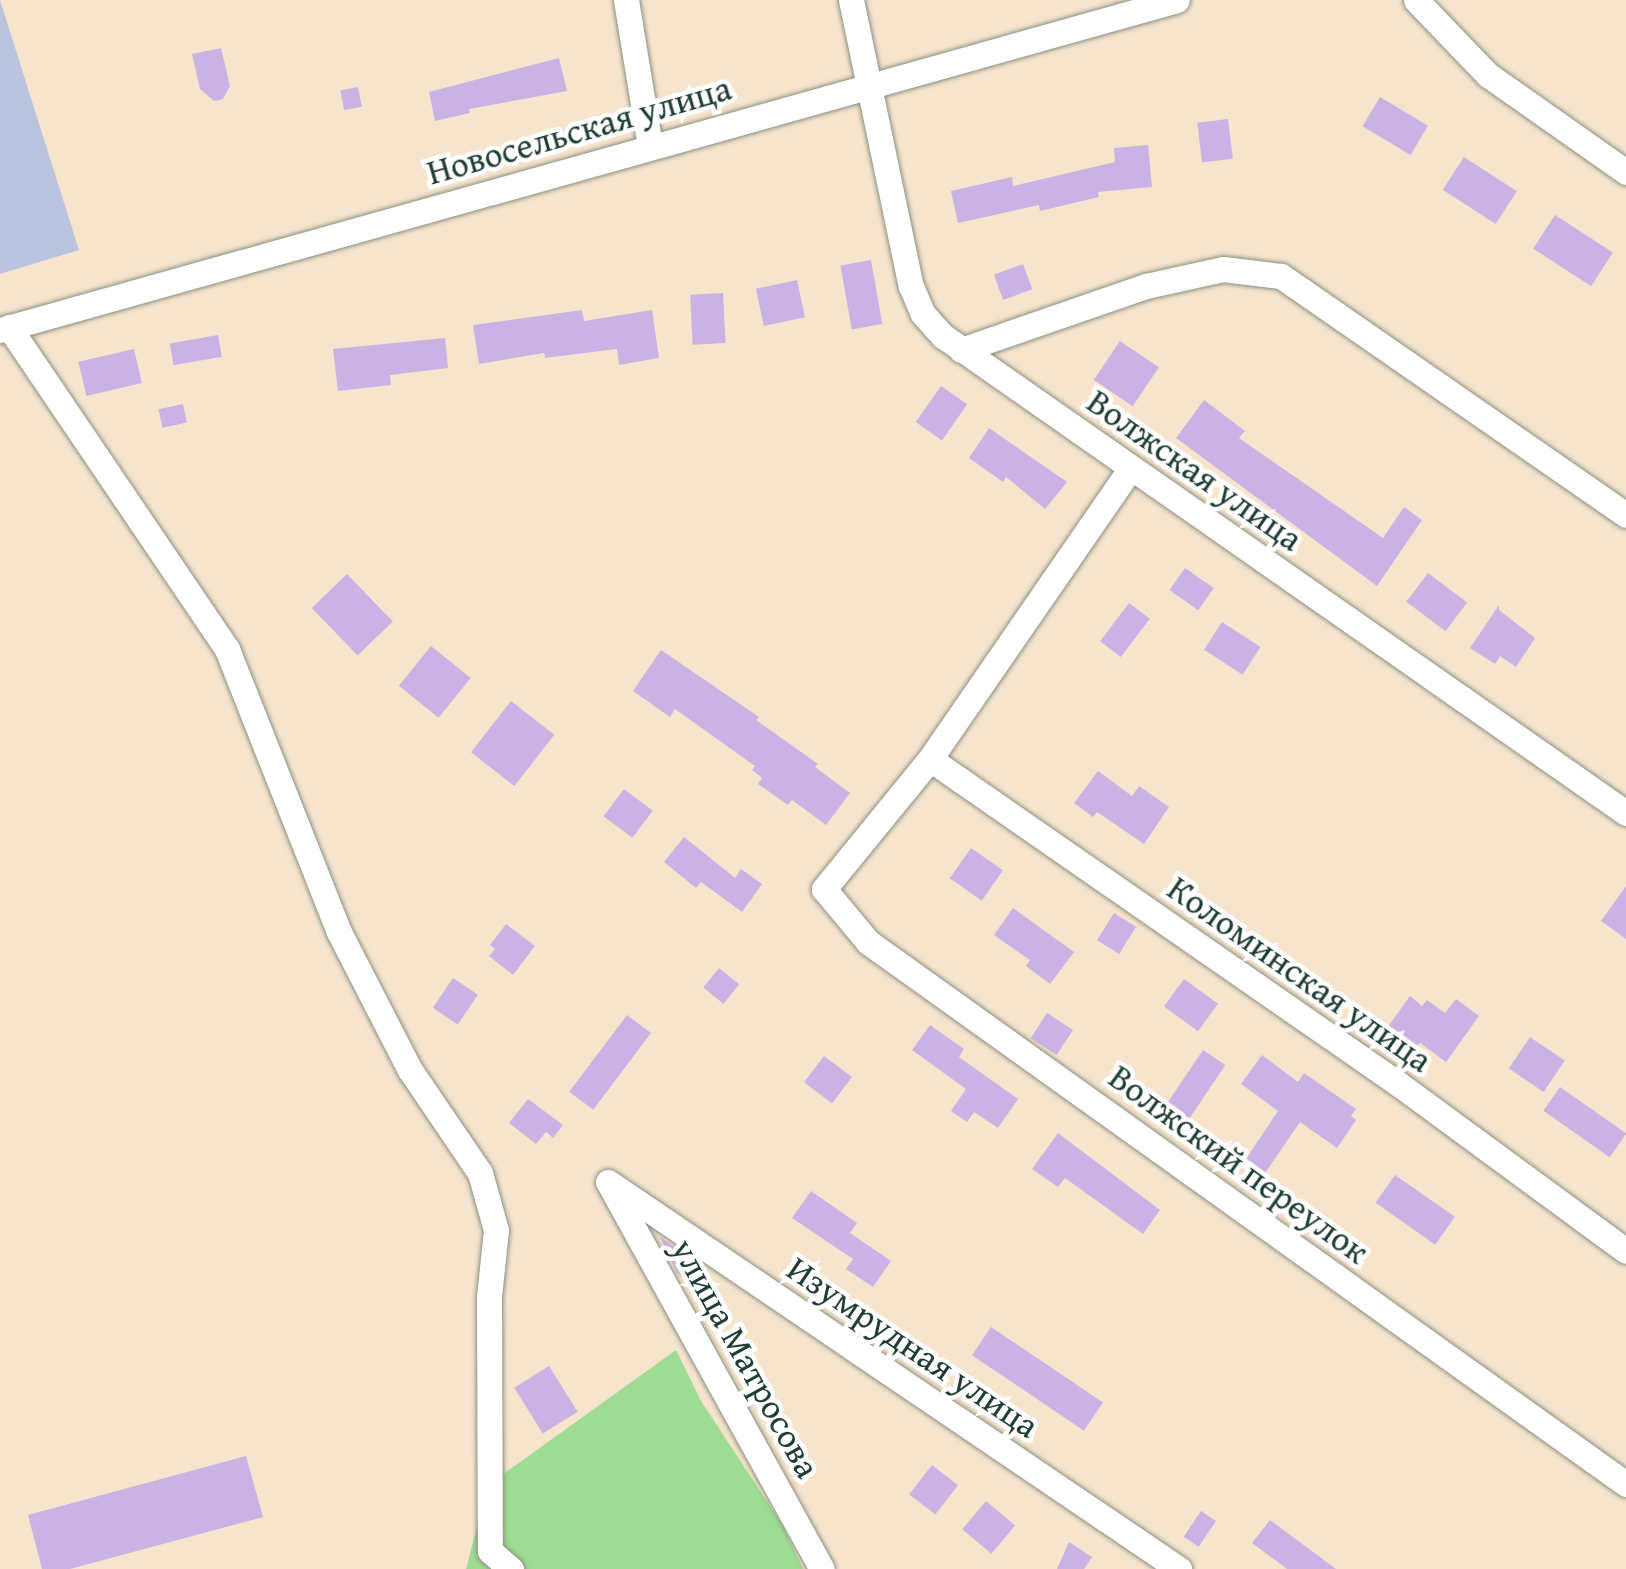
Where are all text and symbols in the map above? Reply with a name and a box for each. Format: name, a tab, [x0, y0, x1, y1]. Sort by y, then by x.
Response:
street label: Новосельская улица	[422, 67, 736, 193]
street label: Волжская улица	[1079, 380, 1311, 560]
street label: Коломинская улица	[1160, 867, 1440, 1081]
street label: Волжский переулок	[1101, 1056, 1377, 1272]
street label: улица Матросова	[663, 1231, 829, 1485]
street label: Изумрудная улица	[779, 1247, 1047, 1447]

